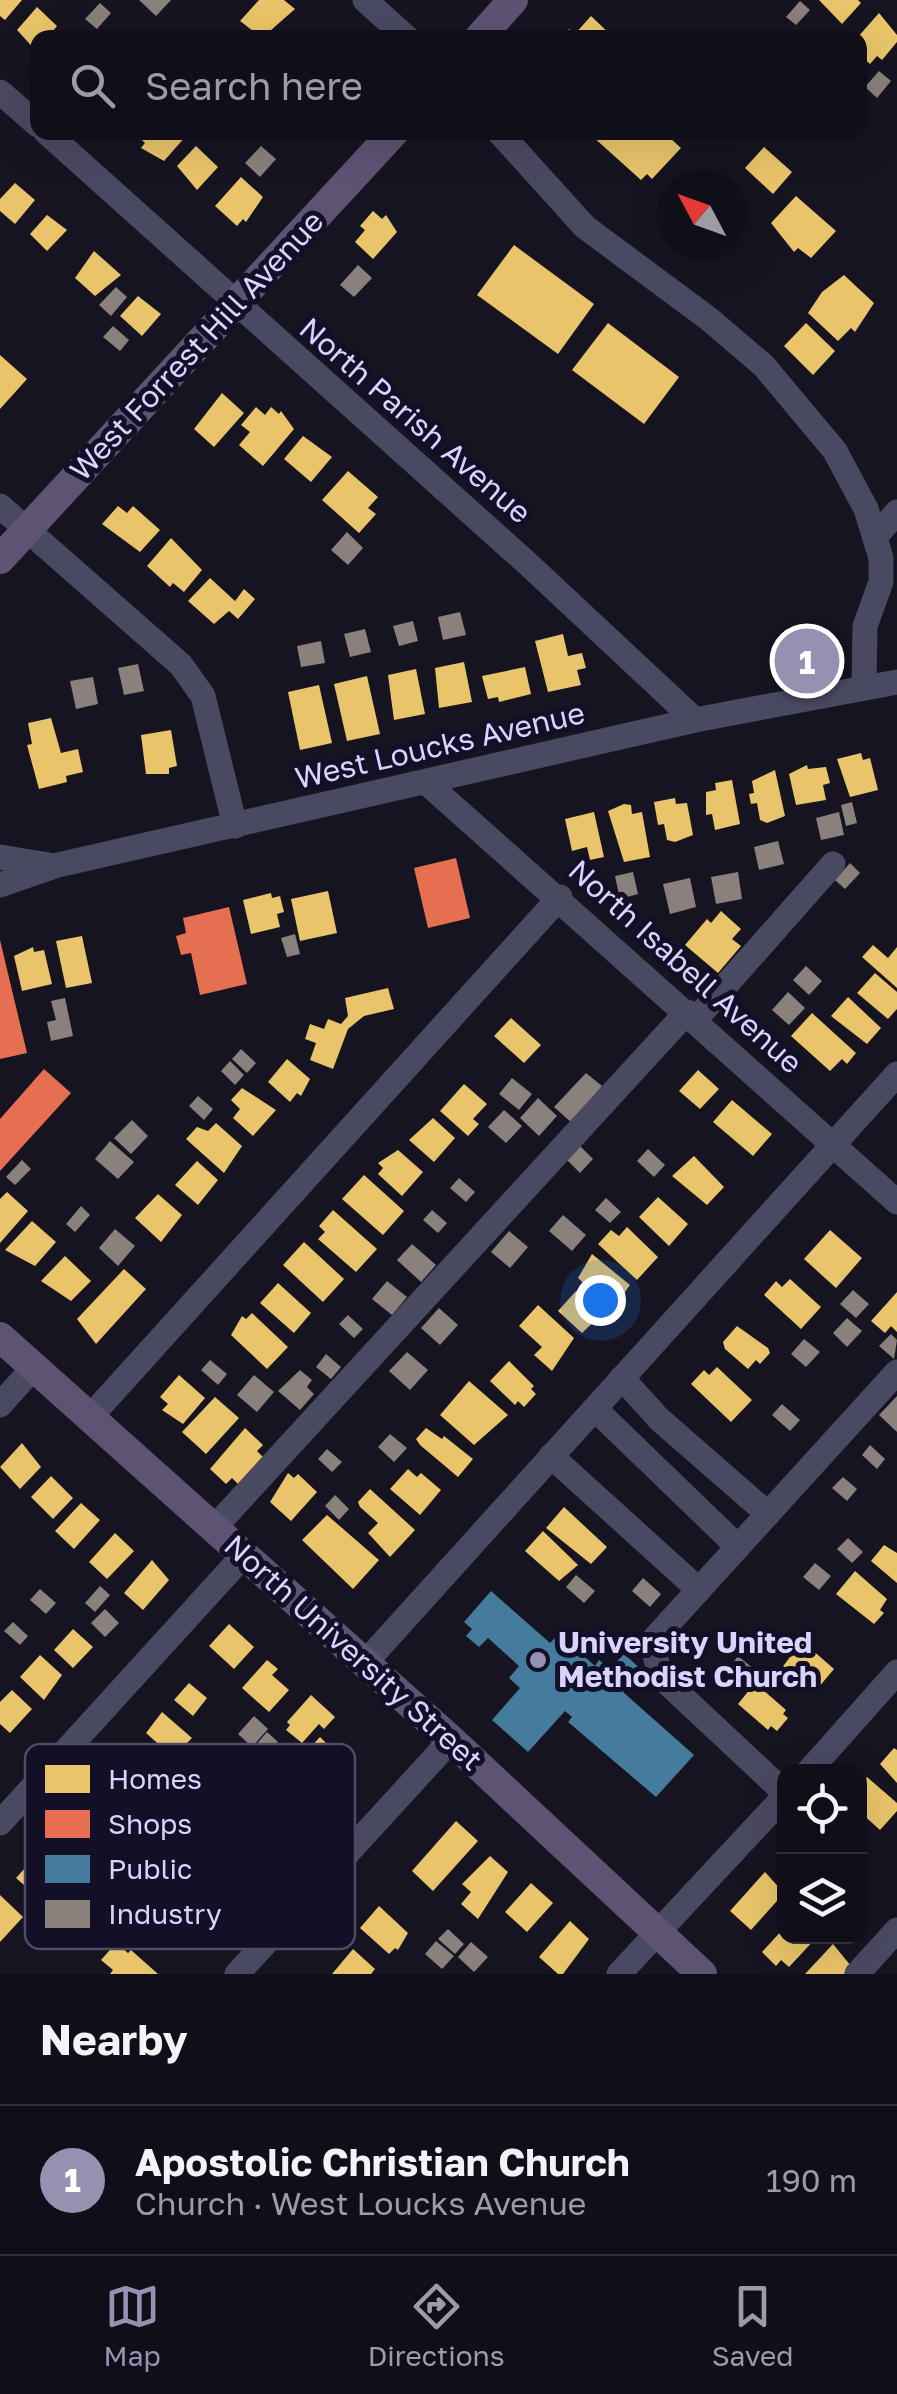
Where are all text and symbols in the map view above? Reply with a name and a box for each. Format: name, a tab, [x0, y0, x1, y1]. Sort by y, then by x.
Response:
search box	[30, 30, 867, 140]
icon: search	[65, 58, 120, 113]
text: Search here	[145, 63, 363, 108]
north arrow	[657, 170, 747, 260]
street label: West Forrest Hill Avenue	[62, 203, 331, 488]
street label: North Parish Avenue	[293, 310, 539, 531]
pin: 1	[774, 624, 840, 698]
street label: West Loucks Avenue	[292, 694, 588, 796]
street label: North Isabell Avenue	[561, 852, 810, 1081]
your location	[575, 1275, 626, 1326]
street label: North University Street	[217, 1527, 490, 1778]
place label: University United Methodist Church	[558, 1624, 817, 1694]
marker: University United Methodist Church	[527, 1649, 549, 1671]
legend	[25, 1744, 355, 1949]
text: Homes	[108, 1762, 202, 1795]
map controls	[777, 1764, 867, 1944]
button: locate	[777, 1764, 867, 1854]
text: Shops	[108, 1807, 192, 1840]
text: Public	[108, 1852, 192, 1885]
button: layers	[777, 1854, 867, 1944]
text: Industry	[108, 1897, 222, 1930]
text: Nearby	[40, 2014, 188, 2064]
text: Apostolic Christian Church	[135, 2139, 630, 2184]
text: 1	[64, 2161, 81, 2199]
text: 190 m	[766, 2161, 857, 2199]
text: Church · West Loucks Avenue	[135, 2184, 586, 2222]
tab: Map	[104, 2279, 161, 2372]
tab: Directions	[368, 2279, 505, 2372]
tab: Saved	[712, 2279, 793, 2372]

